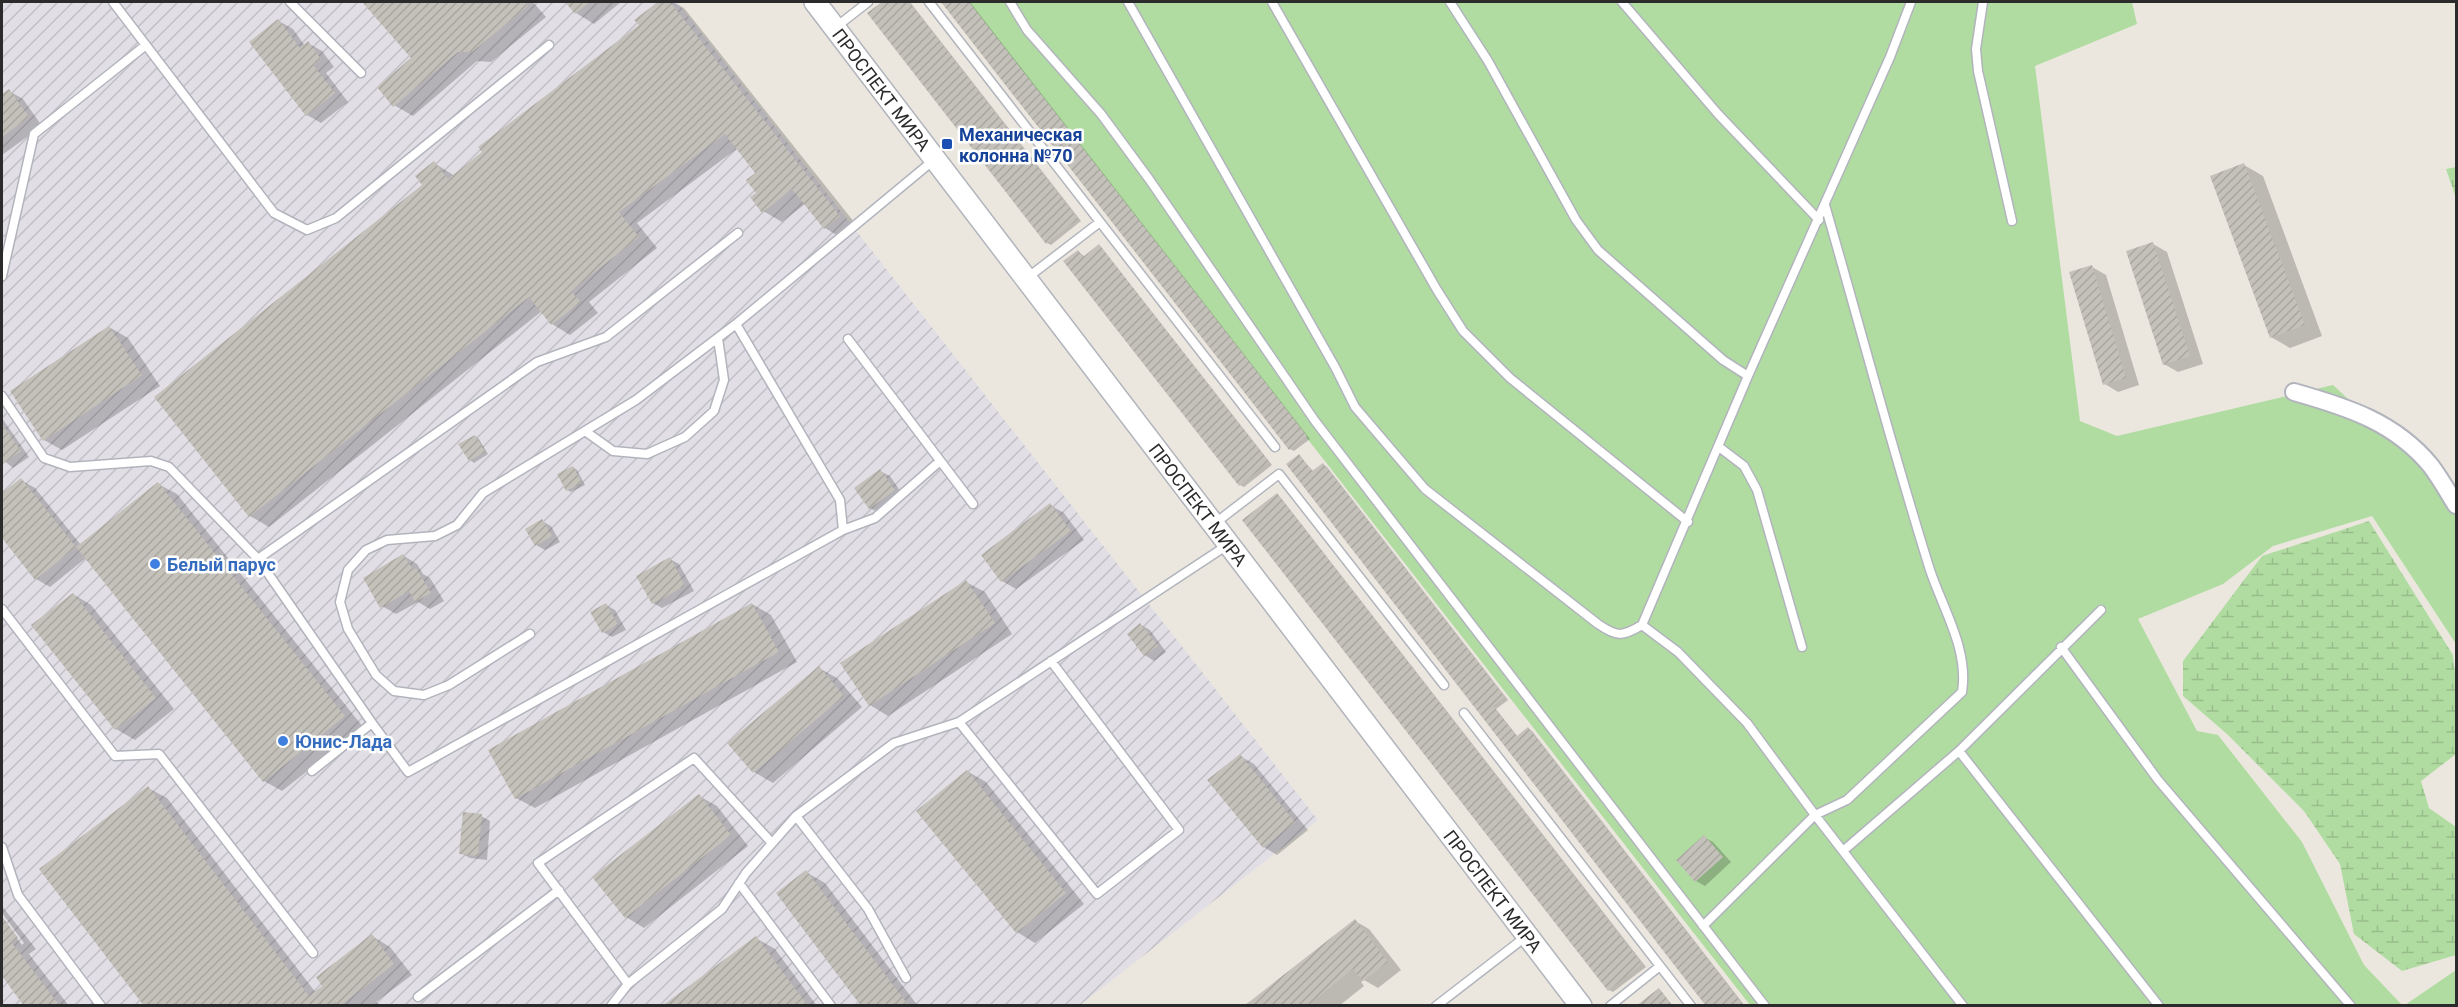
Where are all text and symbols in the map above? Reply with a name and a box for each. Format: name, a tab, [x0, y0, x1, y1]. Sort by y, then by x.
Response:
street label: ПРОСПЕКТ МИРА	[828, 24, 935, 155]
place label: Механическая колонна №70	[959, 124, 1083, 166]
marker: Механическая колонна №70	[940, 137, 954, 151]
street label: ПРОСПЕКТ МИРА	[1145, 439, 1252, 570]
place label: Белый парус	[167, 554, 276, 575]
marker: Белый парус	[148, 557, 162, 571]
place label: Юнис-Лада	[295, 731, 393, 752]
marker: Юнис-Лада	[276, 734, 290, 748]
street label: ПРОСПЕКТ МИРА	[1440, 826, 1547, 956]

